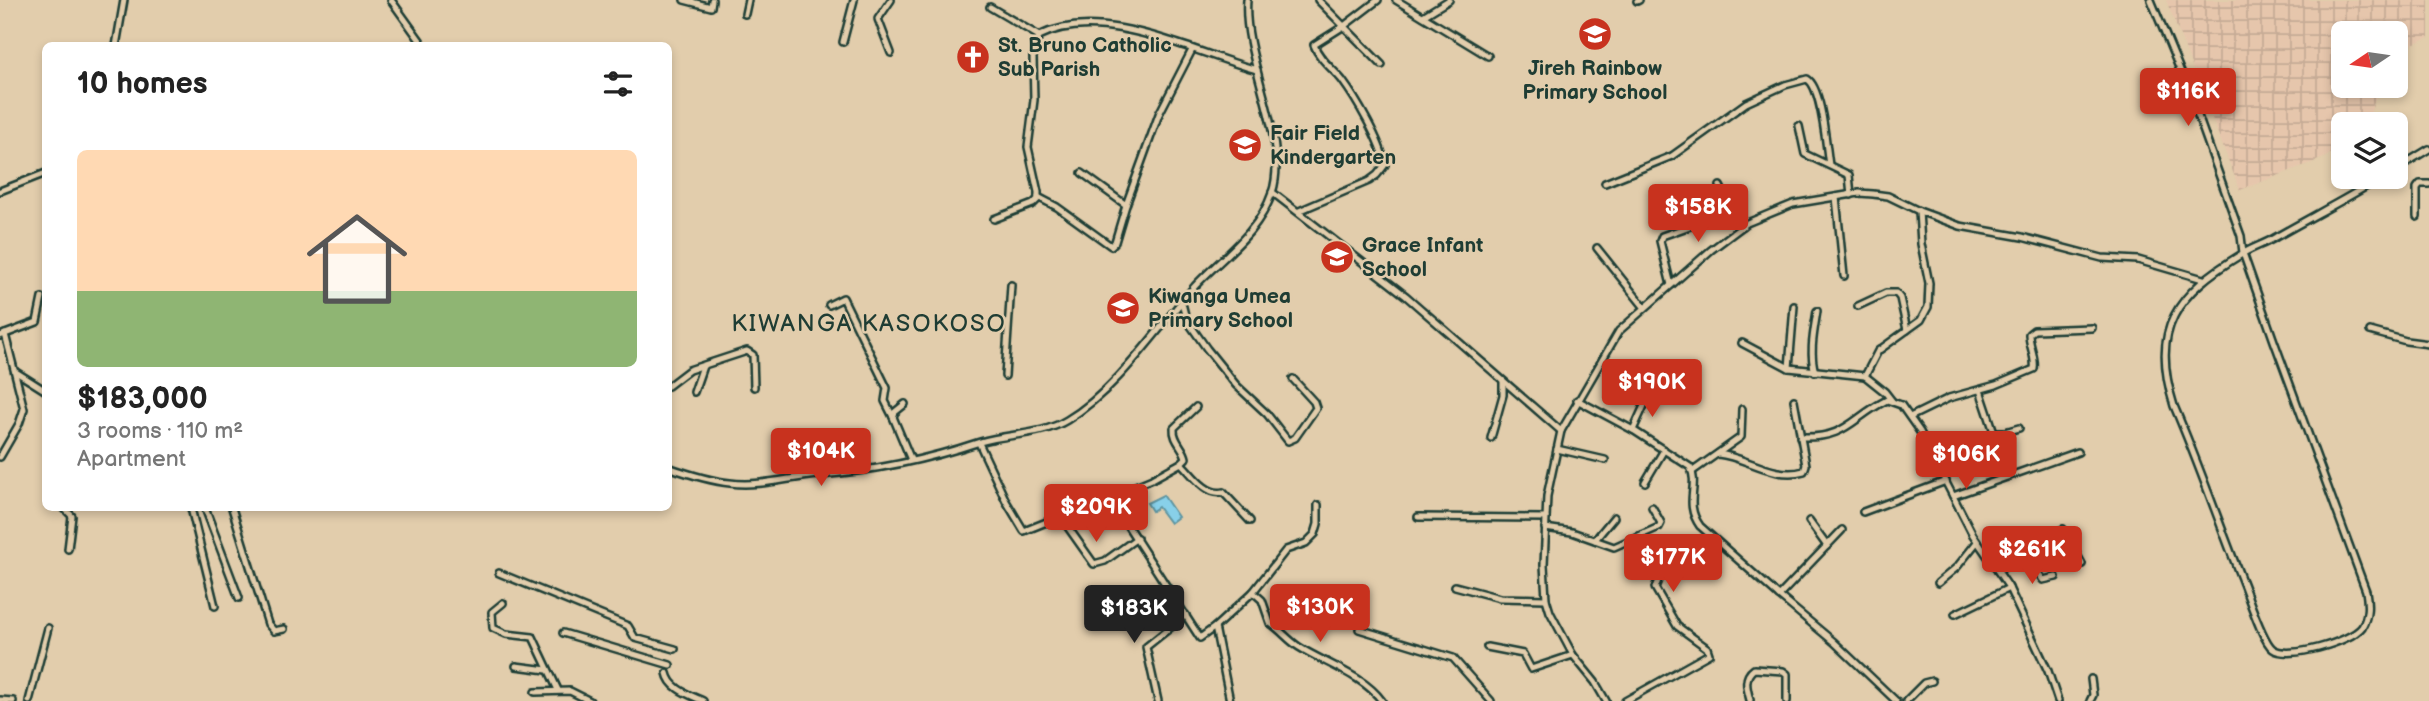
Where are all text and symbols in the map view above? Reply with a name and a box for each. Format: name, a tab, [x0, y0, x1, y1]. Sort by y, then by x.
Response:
school or university icon: Jireh Rainbow Primary School	[1576, 15, 1614, 53]
north arrow	[2331, 21, 2408, 98]
map controls	[2331, 21, 2408, 189]
place label: St. Bruno Catholic Sub Parish	[998, 33, 1172, 82]
church icon: St. Bruno Catholic Sub Parish	[954, 38, 992, 76]
place label: Jireh Rainbow Primary School	[1522, 56, 1668, 105]
icon: filters	[599, 65, 637, 103]
text: 10 homes	[77, 66, 208, 102]
pin: $116K	[2139, 68, 2237, 128]
text: $116K	[2156, 77, 2220, 105]
button: layers	[2331, 112, 2408, 189]
place label: Fair Field Kindergarten	[1270, 121, 1396, 170]
school or university icon: Fair Field Kindergarten	[1226, 126, 1264, 164]
pin: $158K	[1649, 184, 1747, 244]
text: $158K	[1664, 193, 1732, 221]
icon: home	[294, 196, 420, 322]
place label: Grace Infant School	[1362, 233, 1483, 282]
school or university icon: Grace Infant School	[1318, 238, 1356, 276]
place label: Kiwanga Umea Primary School	[1148, 284, 1293, 333]
school or university icon: Kiwanga Umea Primary School	[1104, 289, 1142, 327]
district label: KIWANGA KASOKOSO	[731, 309, 1007, 338]
pin: $190K	[1603, 360, 1701, 419]
text: $190K	[1618, 368, 1686, 396]
text: $183,000	[77, 381, 208, 417]
text: 3 rooms · 110 m²	[77, 417, 243, 445]
pin: $104K	[772, 428, 870, 488]
pin: $106K	[1917, 432, 2015, 491]
text: $104K	[787, 437, 855, 465]
text: $106K	[1932, 440, 2000, 468]
text: Apartment	[77, 445, 186, 473]
pin: $209K	[1047, 484, 1145, 544]
text: $209K	[1060, 493, 1132, 521]
pin: $261K	[1983, 526, 2081, 586]
pin: $177K	[1624, 534, 1722, 594]
text: $261K	[1998, 535, 2066, 563]
text: $177K	[1640, 543, 1706, 571]
pin: $130K	[1271, 584, 1369, 644]
pin: $183K	[1085, 586, 1183, 645]
text: $130K	[1286, 593, 1354, 621]
text: $183K	[1100, 594, 1168, 622]

